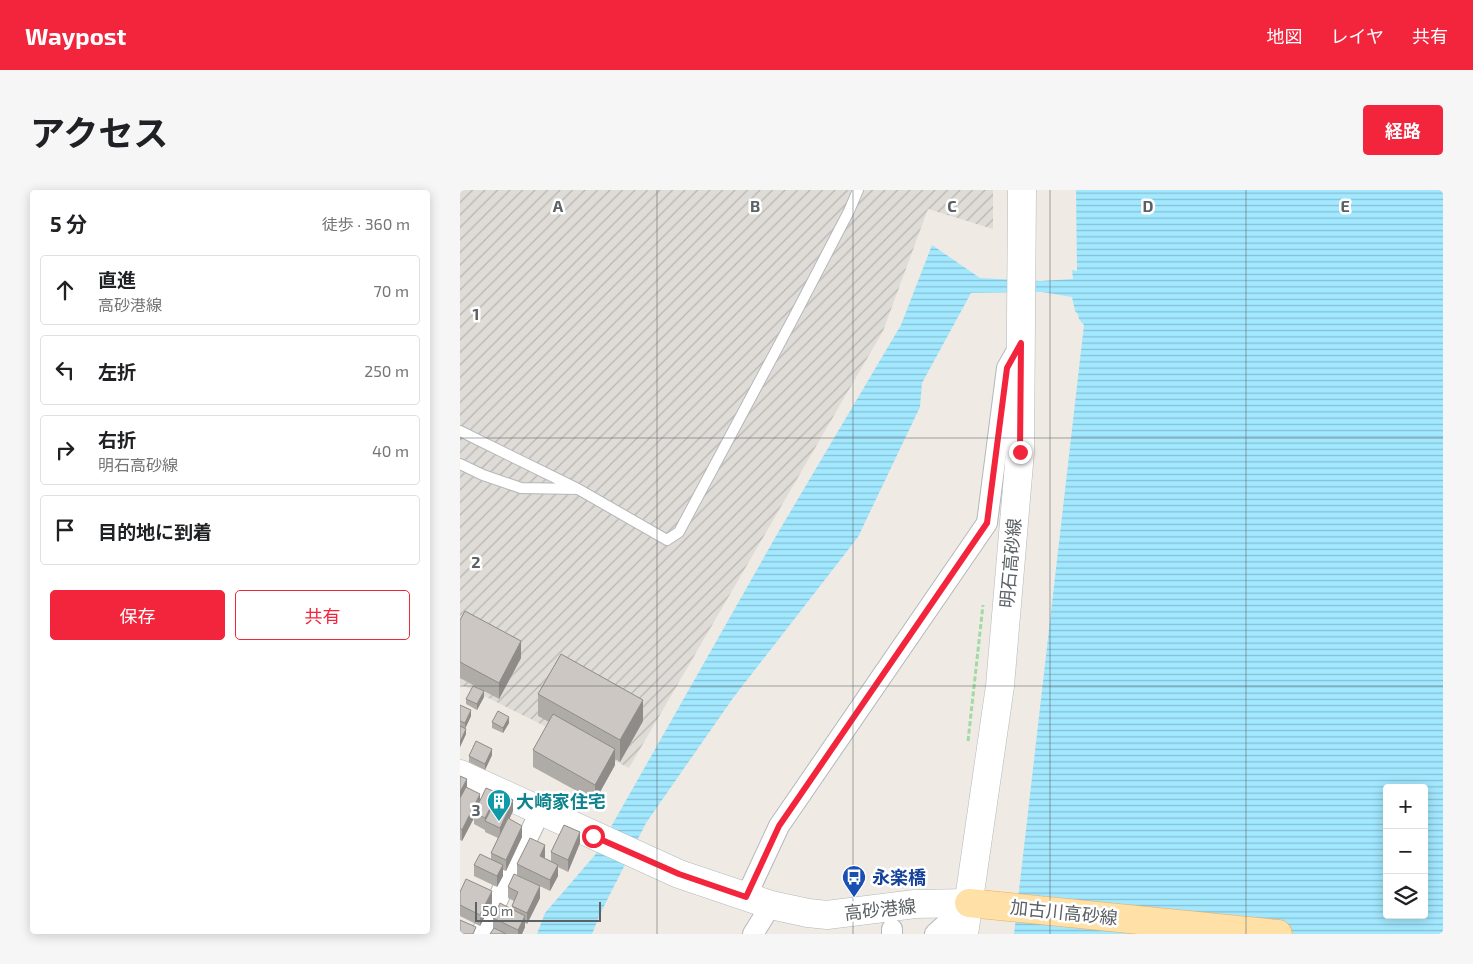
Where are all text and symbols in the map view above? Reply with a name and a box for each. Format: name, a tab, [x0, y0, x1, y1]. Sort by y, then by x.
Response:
text: Waypost	[25, 21, 126, 50]
text: 地図	[1267, 25, 1303, 47]
text: レイヤ	[1331, 25, 1384, 47]
text: 共有	[1412, 25, 1448, 47]
button: 経路	[1363, 105, 1443, 155]
text: アクセス	[30, 111, 168, 153]
text: A	[553, 196, 564, 215]
text: B	[750, 196, 760, 215]
text: C	[947, 196, 957, 215]
text: D	[1143, 196, 1154, 215]
text: E	[1340, 196, 1350, 215]
text: 5 分	[50, 211, 87, 236]
text: 徒歩 · 360 m	[322, 214, 410, 233]
text: 直進	[98, 268, 136, 291]
icon: ahead	[51, 276, 79, 304]
text: 70 m	[374, 281, 409, 300]
text: 高砂港線	[98, 295, 162, 314]
text: 1	[473, 304, 479, 323]
icon: left	[51, 356, 79, 384]
text: 左折	[98, 360, 136, 383]
text: 250 m	[364, 361, 409, 380]
text: 右折	[98, 428, 136, 451]
icon: right	[51, 436, 79, 464]
text: 40 m	[372, 441, 409, 460]
route end	[1009, 441, 1032, 464]
text: 明石高砂線	[98, 455, 178, 474]
icon: arrive	[51, 516, 79, 544]
street label: 明石高砂線	[995, 517, 1025, 609]
text: 目的地に到着	[98, 520, 212, 543]
text: 2	[471, 552, 481, 571]
button: 保存	[50, 590, 225, 640]
button: 共有	[235, 590, 410, 640]
map controls	[1383, 784, 1428, 919]
button: +	[1383, 784, 1428, 829]
building icon: 大崎家住宅	[486, 788, 512, 822]
place label: 大崎家住宅	[516, 790, 606, 812]
text: 3	[471, 800, 481, 819]
route start	[582, 825, 605, 848]
button: −	[1383, 829, 1428, 874]
bus stop icon: 永楽橋	[841, 864, 867, 898]
place label: 永楽橋	[872, 866, 926, 888]
button: layers	[1383, 874, 1428, 919]
street label: 高砂港線	[843, 894, 917, 924]
street label: 加古川高砂線	[1009, 895, 1119, 929]
scale bar	[475, 899, 601, 922]
text: 50 m	[482, 902, 513, 919]

